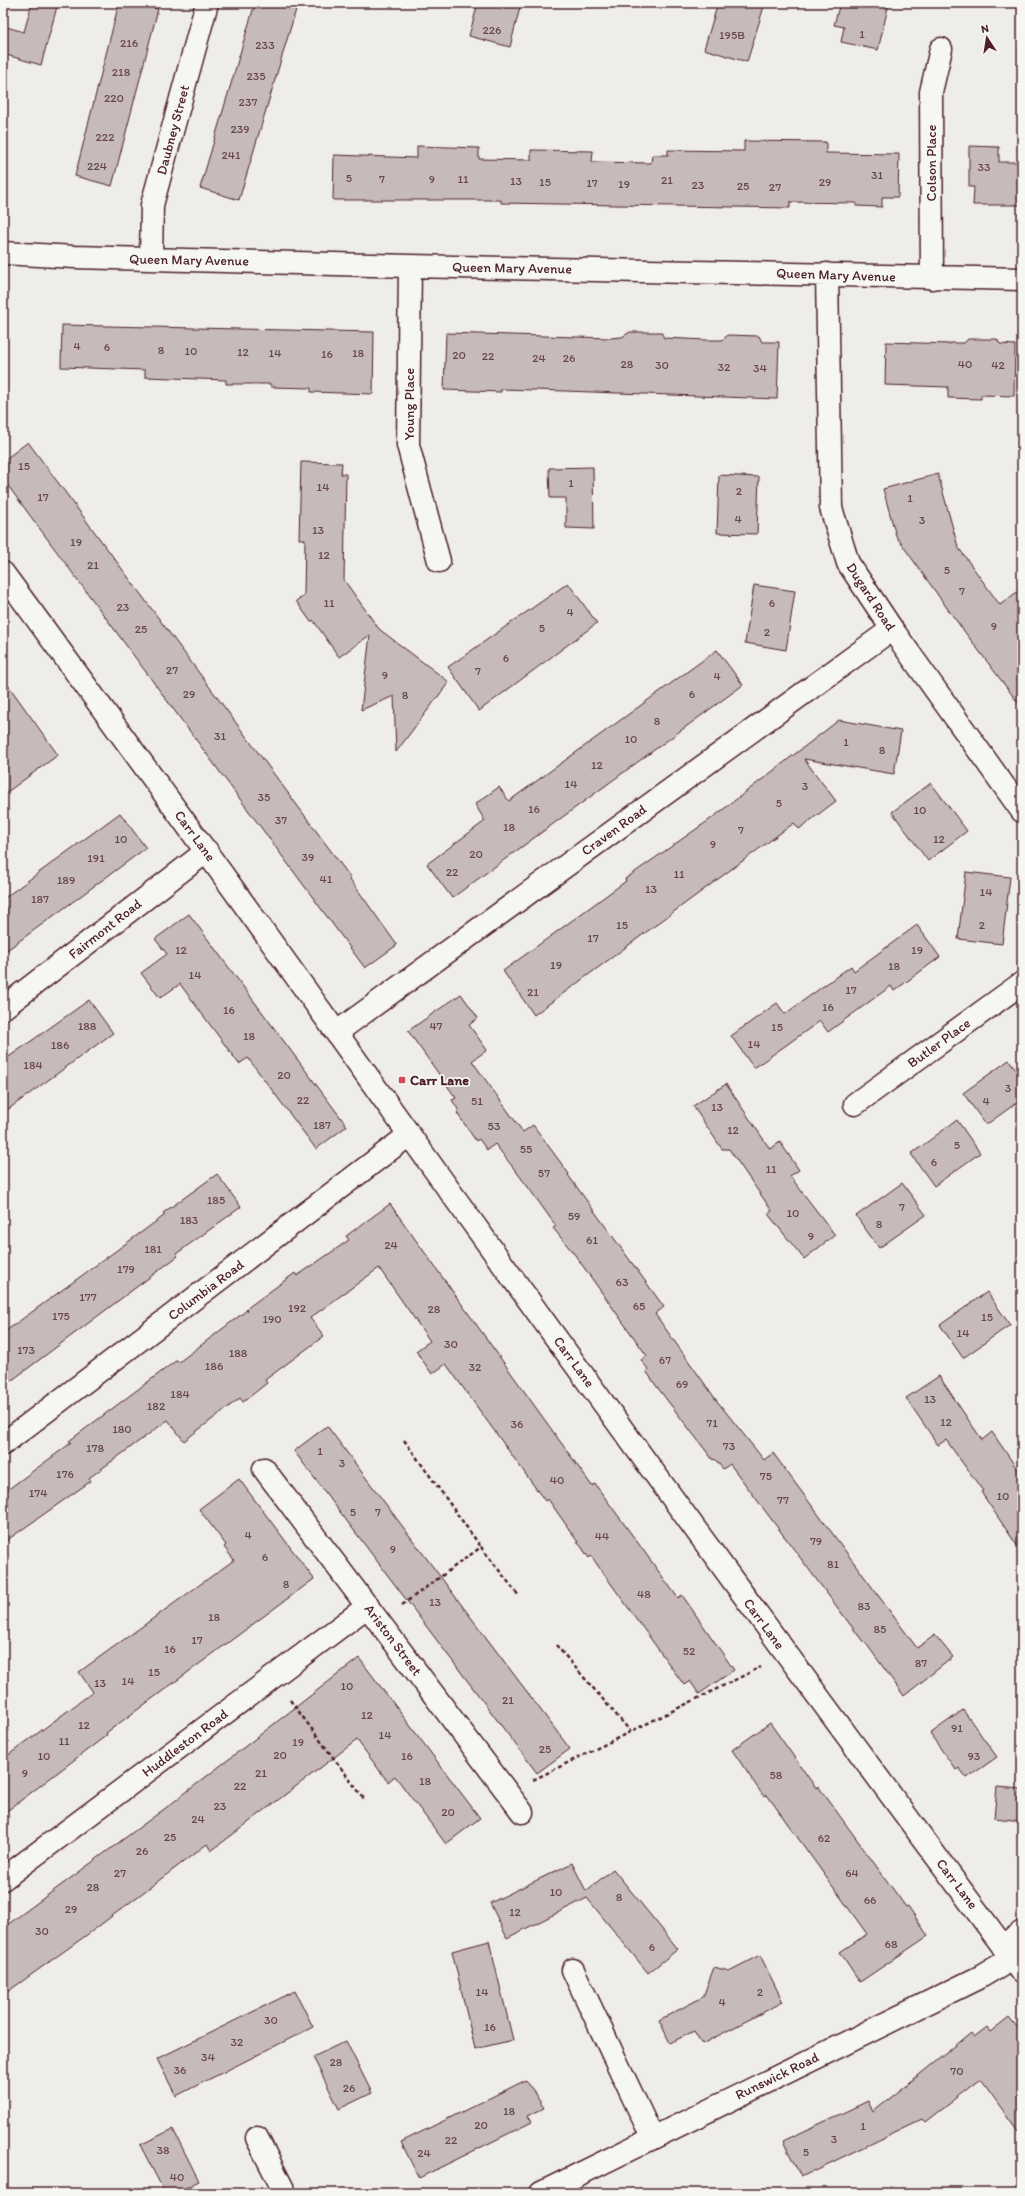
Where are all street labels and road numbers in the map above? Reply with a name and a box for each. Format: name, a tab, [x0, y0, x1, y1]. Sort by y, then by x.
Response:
street label: Daubney Street	[153, 83, 193, 177]
street label: Colson Place	[923, 124, 940, 201]
street label: Queen Mary Avenue	[129, 250, 249, 270]
street label: Queen Mary Avenue	[452, 258, 572, 278]
street label: Queen Mary Avenue	[776, 264, 896, 286]
street label: Young Place	[401, 367, 418, 440]
street label: Dugard Road	[843, 560, 899, 634]
street label: Craven Road	[578, 800, 650, 859]
street label: Carr Lane	[171, 807, 219, 865]
street label: Fairmont Road	[65, 895, 145, 963]
street label: Butler Place	[904, 1014, 974, 1072]
street label: Columbia Road	[165, 1256, 248, 1324]
street label: Carr Lane	[550, 1333, 598, 1391]
street label: Carr Lane	[740, 1595, 788, 1653]
street label: Ariston Street	[361, 1601, 425, 1679]
street label: Huddleston Road	[139, 1705, 231, 1781]
street label: Carr Lane	[932, 1855, 982, 1913]
street label: Runswick Road	[732, 2048, 822, 2104]

